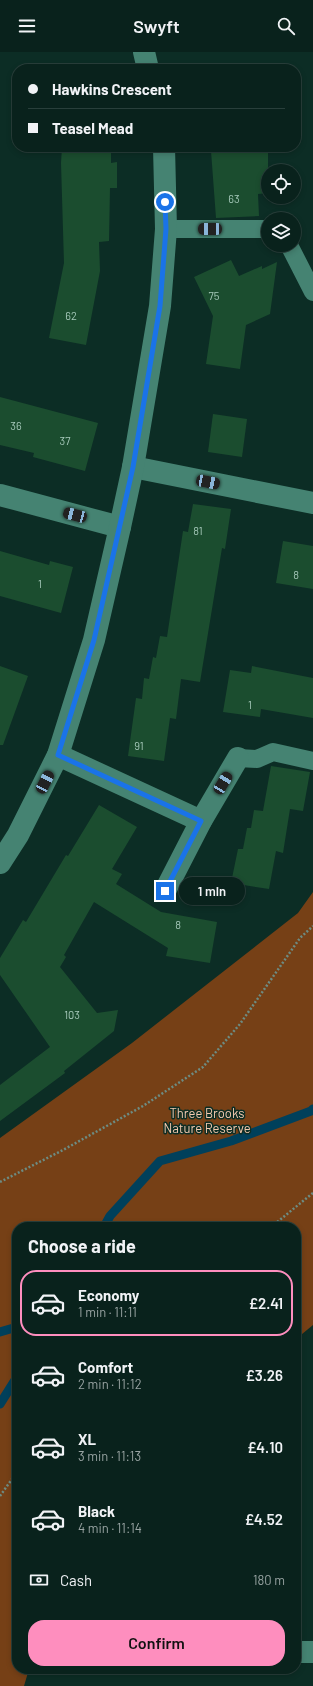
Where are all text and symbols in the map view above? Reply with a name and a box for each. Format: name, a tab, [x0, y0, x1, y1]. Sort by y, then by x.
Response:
icon: menu	[16, 15, 38, 37]
text: Swyft	[133, 15, 180, 37]
icon: search	[275, 15, 297, 37]
text: Hawkins Crescent	[52, 80, 172, 98]
text: Teasel Mead	[52, 119, 133, 137]
map controls	[261, 164, 301, 252]
button: locate	[261, 164, 301, 204]
house number: 63	[228, 192, 240, 205]
route start	[156, 193, 174, 211]
button: layers	[261, 212, 301, 252]
car	[198, 223, 222, 235]
house number: 75	[209, 289, 220, 302]
house number: 62	[65, 309, 77, 322]
house number: 36	[10, 419, 22, 432]
house number: 37	[60, 434, 70, 447]
car	[195, 474, 221, 490]
car	[62, 506, 88, 524]
house number: 81	[193, 524, 203, 537]
house number: 8	[293, 568, 299, 581]
house number: 1	[38, 577, 42, 590]
house number: 1	[248, 698, 252, 711]
house number: 91	[134, 739, 144, 752]
car	[34, 769, 56, 795]
car	[212, 770, 234, 796]
callout: 1 min	[179, 877, 245, 905]
route end	[156, 882, 174, 900]
text: 1 min	[198, 883, 226, 899]
house number: 8	[175, 918, 181, 931]
house number: 103	[64, 1008, 80, 1021]
park label: Three Brooks Nature Reserve	[163, 1105, 251, 1136]
text: Choose a ride	[28, 1235, 136, 1257]
icon: car	[30, 1285, 66, 1321]
text: Economy	[78, 1286, 139, 1304]
text: £2.41	[249, 1294, 283, 1312]
text: 1 min · 11:11	[78, 1304, 137, 1320]
icon: car	[30, 1357, 66, 1393]
text: Comfort	[78, 1358, 133, 1376]
text: £3.26	[246, 1366, 283, 1384]
text: 2 min · 11:12	[78, 1376, 142, 1392]
icon: car	[30, 1429, 66, 1465]
text: XL	[78, 1430, 96, 1448]
text: £4.10	[247, 1438, 283, 1456]
text: 3 min · 11:13	[78, 1448, 141, 1464]
icon: car	[30, 1501, 66, 1537]
text: Black	[78, 1502, 115, 1520]
text: £4.52	[245, 1510, 283, 1528]
text: 4 min · 11:14	[78, 1520, 142, 1536]
icon: cash	[28, 1569, 50, 1591]
text: Cash	[60, 1571, 92, 1589]
text: 180 m	[253, 1572, 285, 1588]
button: Confirm	[28, 1620, 285, 1666]

